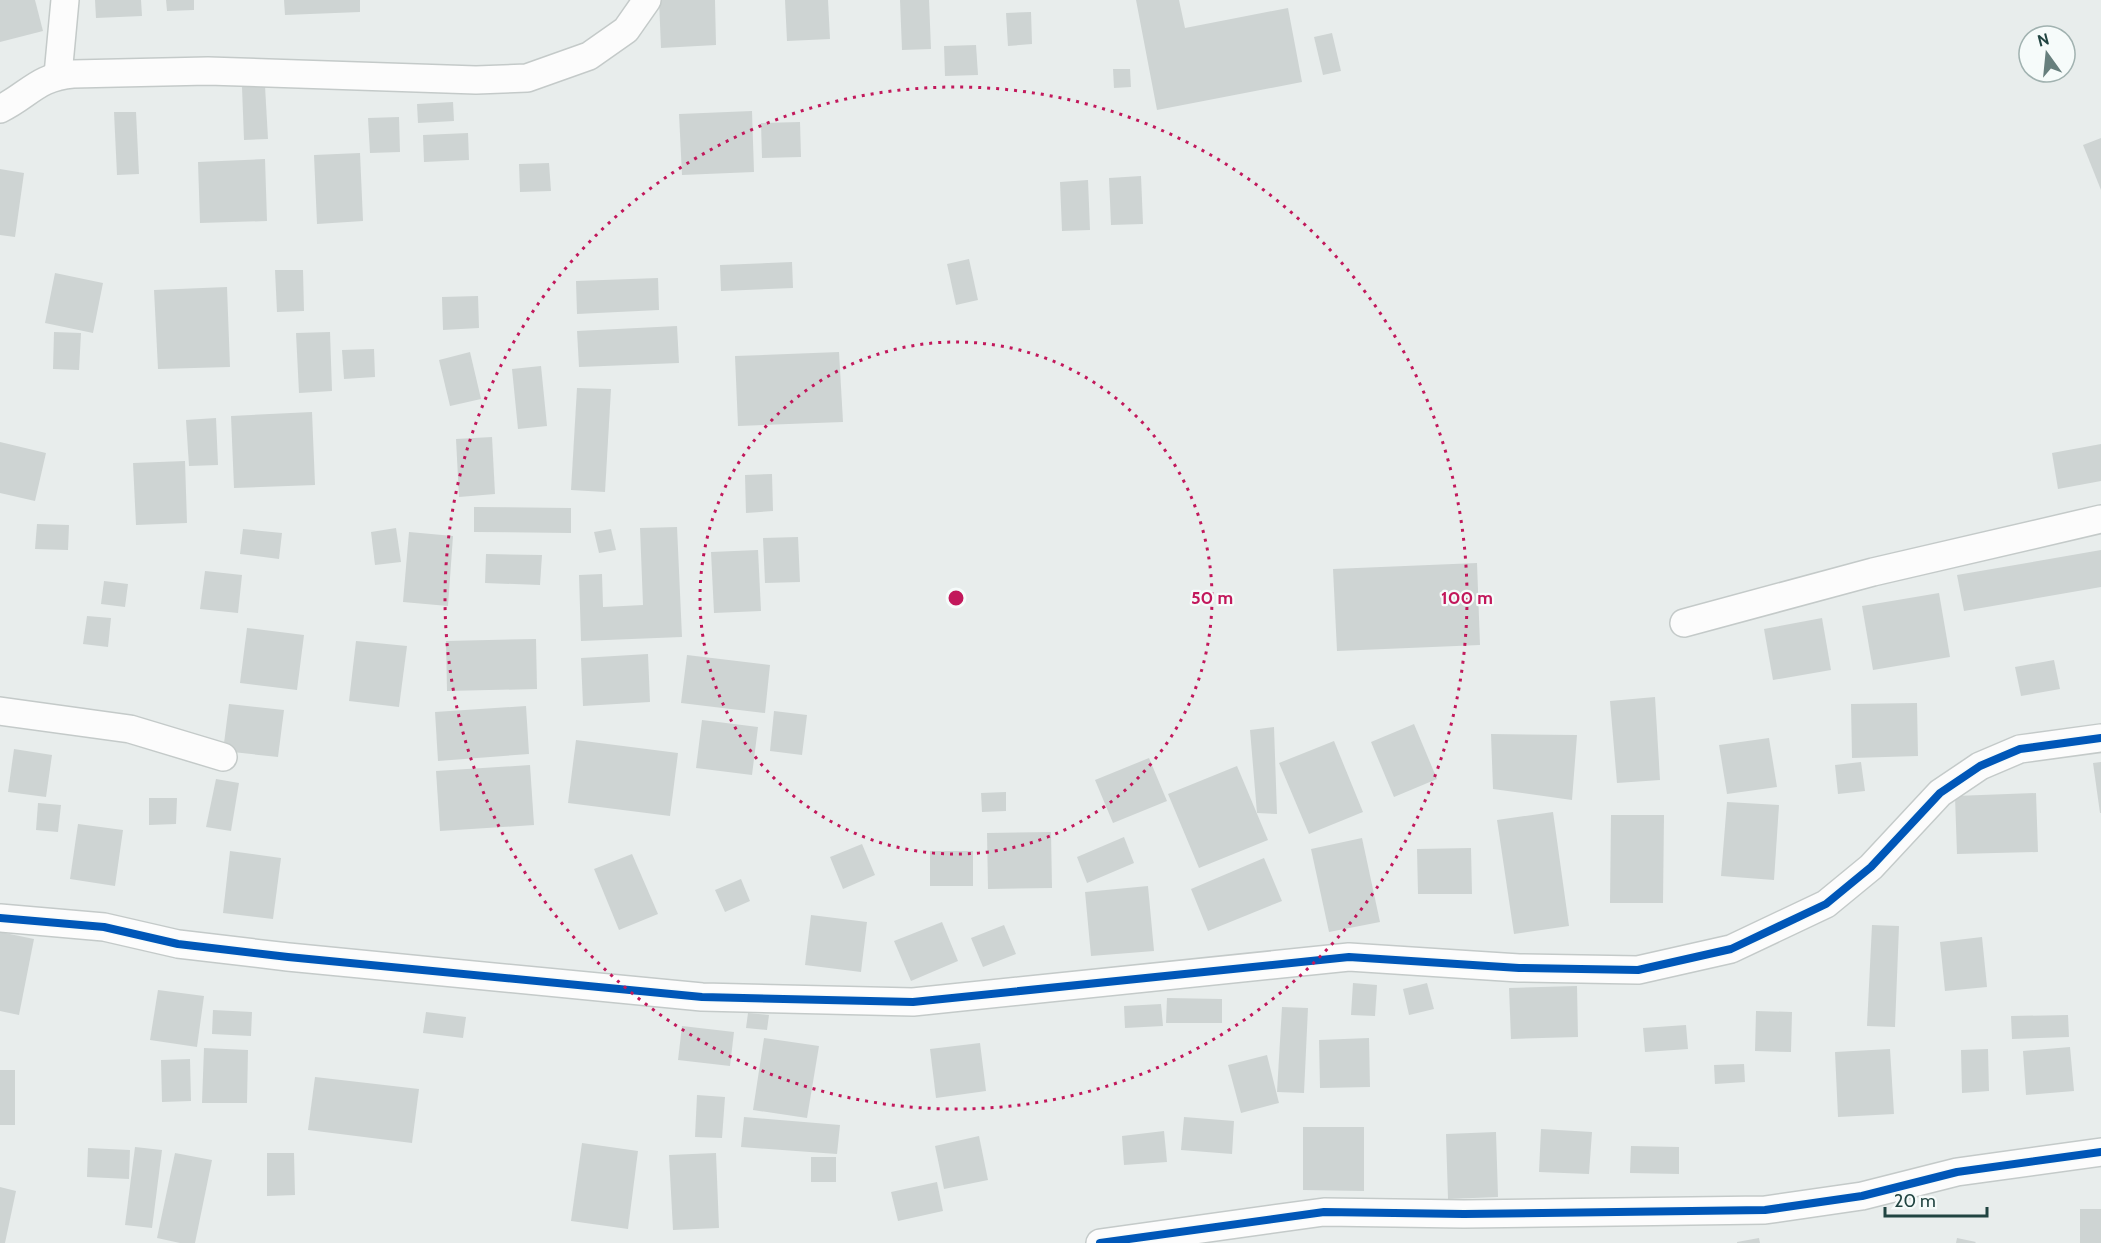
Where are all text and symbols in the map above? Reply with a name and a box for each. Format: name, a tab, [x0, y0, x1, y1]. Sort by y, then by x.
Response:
north arrow	[2017, 24, 2077, 84]
text: N	[2035, 29, 2051, 51]
text: 50 m	[1191, 587, 1233, 609]
text: 100 m	[1441, 587, 1493, 609]
centre of rings	[946, 588, 966, 608]
scale bar	[1885, 1180, 1987, 1218]
text: 20 m	[1894, 1190, 1936, 1212]

